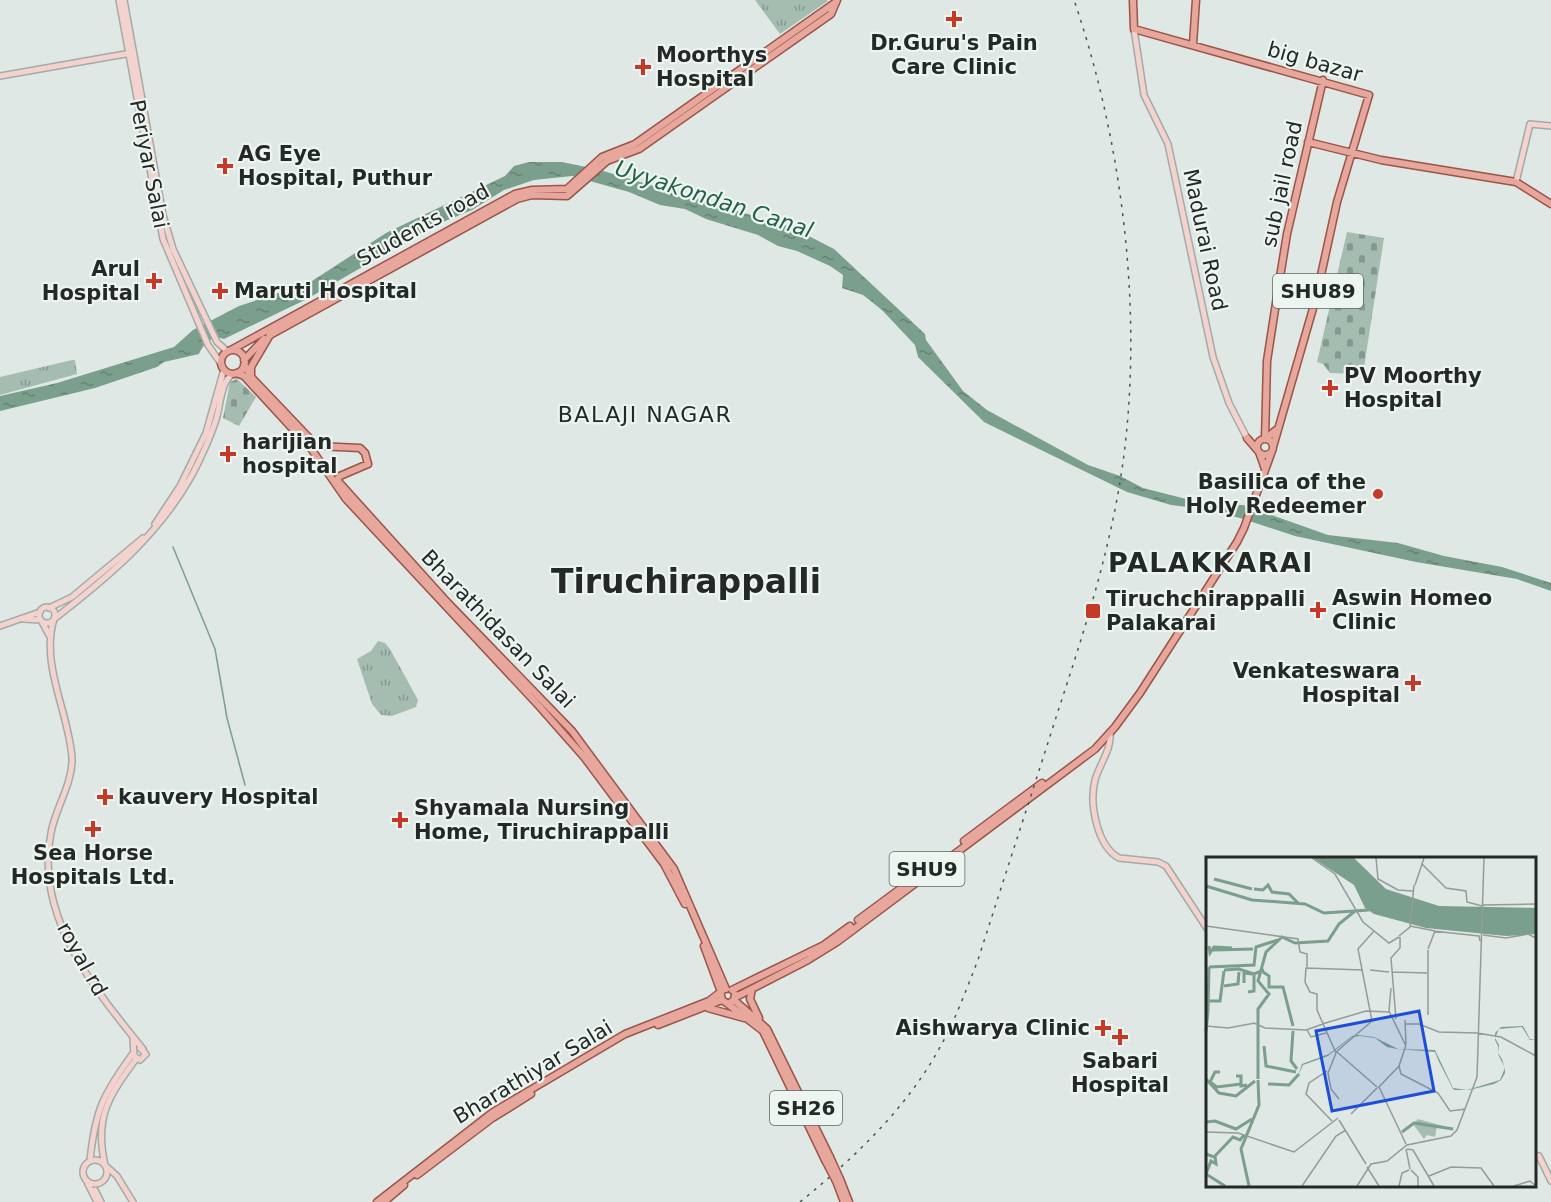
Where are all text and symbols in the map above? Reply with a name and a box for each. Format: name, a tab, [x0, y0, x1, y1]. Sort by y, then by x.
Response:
marker: Dr.Guru's Pain Care Clinic	[945, 10, 963, 28]
place label: Dr.Guru's Pain Care Clinic	[870, 31, 1038, 79]
street label: big bazar	[1265, 37, 1366, 87]
place label: Moorthys Hospital	[656, 43, 767, 91]
marker: Moorthys Hospital	[634, 58, 652, 76]
street label: Periyar Salai	[125, 98, 173, 230]
street label: sub jail road	[1257, 119, 1307, 249]
place label: AG Eye Hospital, Puthur	[238, 142, 433, 190]
water label: Uyyakondan Canal	[612, 155, 816, 243]
marker: AG Eye Hospital, Puthur	[216, 157, 234, 175]
street label: Madurai Road	[1178, 167, 1232, 313]
street label: Students road	[353, 179, 493, 271]
place label: Arul Hospital	[42, 257, 140, 305]
marker: Arul Hospital	[145, 272, 163, 290]
road number: SHU89	[1273, 274, 1363, 308]
place label: Maruti Hospital	[234, 279, 417, 303]
marker: Maruti Hospital	[211, 282, 229, 300]
place label: PV Moorthy Hospital	[1344, 364, 1482, 412]
marker: PV Moorthy Hospital	[1321, 379, 1339, 397]
district label: BALAJI NAGAR	[558, 402, 732, 427]
place label: harijian hospital	[242, 430, 338, 478]
marker: harijian hospital	[219, 445, 237, 463]
place label: Basilica of the Holy Redeemer	[1185, 470, 1367, 518]
marker: Basilica of the Holy Redeemer	[1371, 487, 1385, 501]
street label: Bharathidasan Salai	[416, 545, 580, 713]
district label: PALAKKARAI	[1108, 547, 1314, 578]
district label: Tiruchirappalli	[551, 562, 821, 601]
place label: Aswin Homeo Clinic	[1332, 586, 1492, 634]
place label: Tiruchchirappalli Palakarai	[1106, 587, 1305, 635]
marker: Aswin Homeo Clinic	[1309, 601, 1327, 619]
marker: Tiruchchirappalli Palakarai	[1084, 602, 1102, 620]
place label: Venkateswara Hospital	[1233, 659, 1400, 707]
marker: Venkateswara Hospital	[1404, 674, 1422, 692]
place label: kauvery Hospital	[118, 785, 319, 809]
marker: kauvery Hospital	[96, 788, 114, 806]
place label: Shyamala Nursing Home, Tiruchirappalli	[414, 796, 669, 844]
marker: Shyamala Nursing Home, Tiruchirappalli	[391, 811, 409, 829]
marker: Sea Horse Hospitals Ltd.	[84, 820, 102, 838]
place label: Sea Horse Hospitals Ltd.	[11, 841, 175, 889]
road number: SHU9	[890, 852, 964, 886]
inset map	[1206, 857, 1536, 1187]
street label: royal rd	[52, 918, 112, 1000]
street label: Bharathiyar Salai	[449, 1015, 617, 1129]
place label: Aishwarya Clinic	[896, 1016, 1090, 1040]
marker: Aishwarya Clinic	[1094, 1019, 1112, 1037]
marker: Sabari Hospital	[1111, 1028, 1129, 1046]
place label: Sabari Hospital	[1071, 1049, 1169, 1097]
road number: SH26	[770, 1091, 842, 1125]

